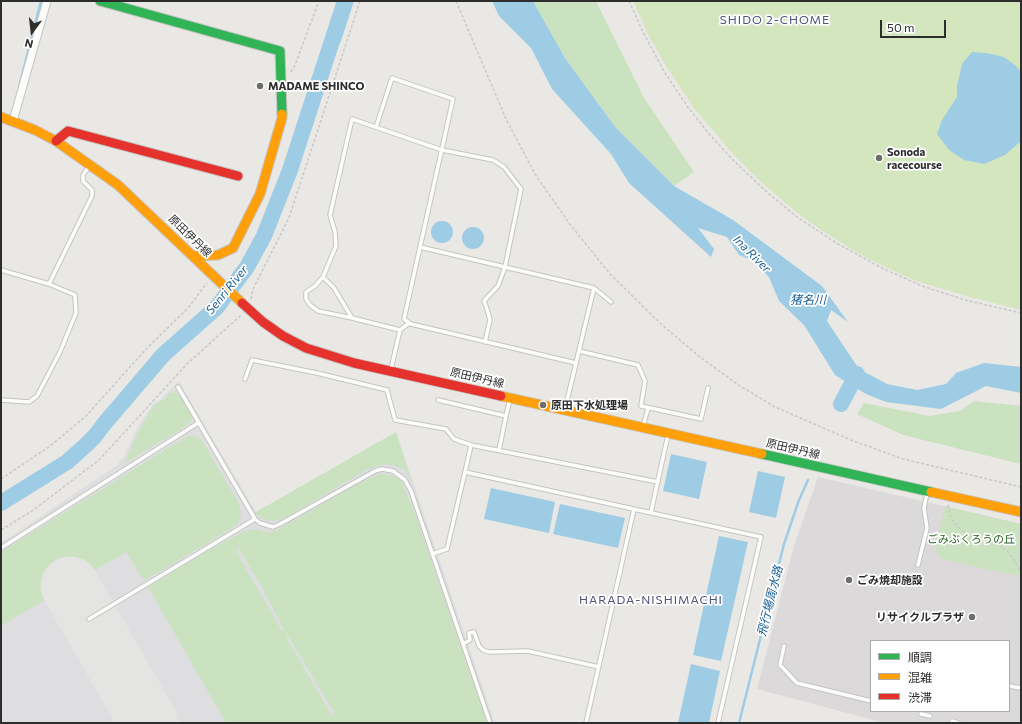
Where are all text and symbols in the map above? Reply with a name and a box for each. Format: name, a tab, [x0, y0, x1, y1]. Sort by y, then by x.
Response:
north arrow	[12, 12, 52, 52]
scale bar	[882, 12, 948, 38]
district label: SHIDO 2-CHOME	[720, 13, 830, 27]
text: 50 m	[887, 20, 915, 34]
text: N	[23, 37, 34, 51]
place label: MADAME SHINCO	[268, 79, 364, 93]
marker: MADAME SHINCO	[255, 81, 265, 91]
place label: Sonoda racecourse	[887, 145, 942, 171]
marker: Sonoda racecourse	[874, 153, 884, 163]
street label: 原田伊丹線	[166, 212, 214, 260]
water label: Ina River	[730, 232, 774, 276]
water label: Senri River	[203, 263, 251, 317]
water label: 猪名川	[790, 293, 826, 307]
street label: 原田伊丹線	[449, 365, 505, 391]
place label: 原田下水処理場	[551, 398, 628, 412]
marker: 原田下水処理場	[538, 400, 548, 410]
street label: 原田伊丹線	[765, 436, 821, 462]
park label: ごみぶくろうの丘	[927, 532, 1015, 546]
water label: 飛行場周水路	[754, 564, 786, 638]
place label: ごみ焼却施設	[857, 573, 923, 587]
marker: ごみ焼却施設	[844, 575, 854, 585]
district label: HARADA-NISHIMACHI	[579, 593, 723, 607]
place label: リサイクルプラザ	[876, 610, 964, 624]
marker: リサイクルプラザ	[967, 612, 977, 622]
legend	[870, 640, 1010, 712]
text: 順調	[908, 650, 932, 664]
text: 混雑	[908, 670, 932, 684]
text: 渋滞	[908, 690, 932, 704]

